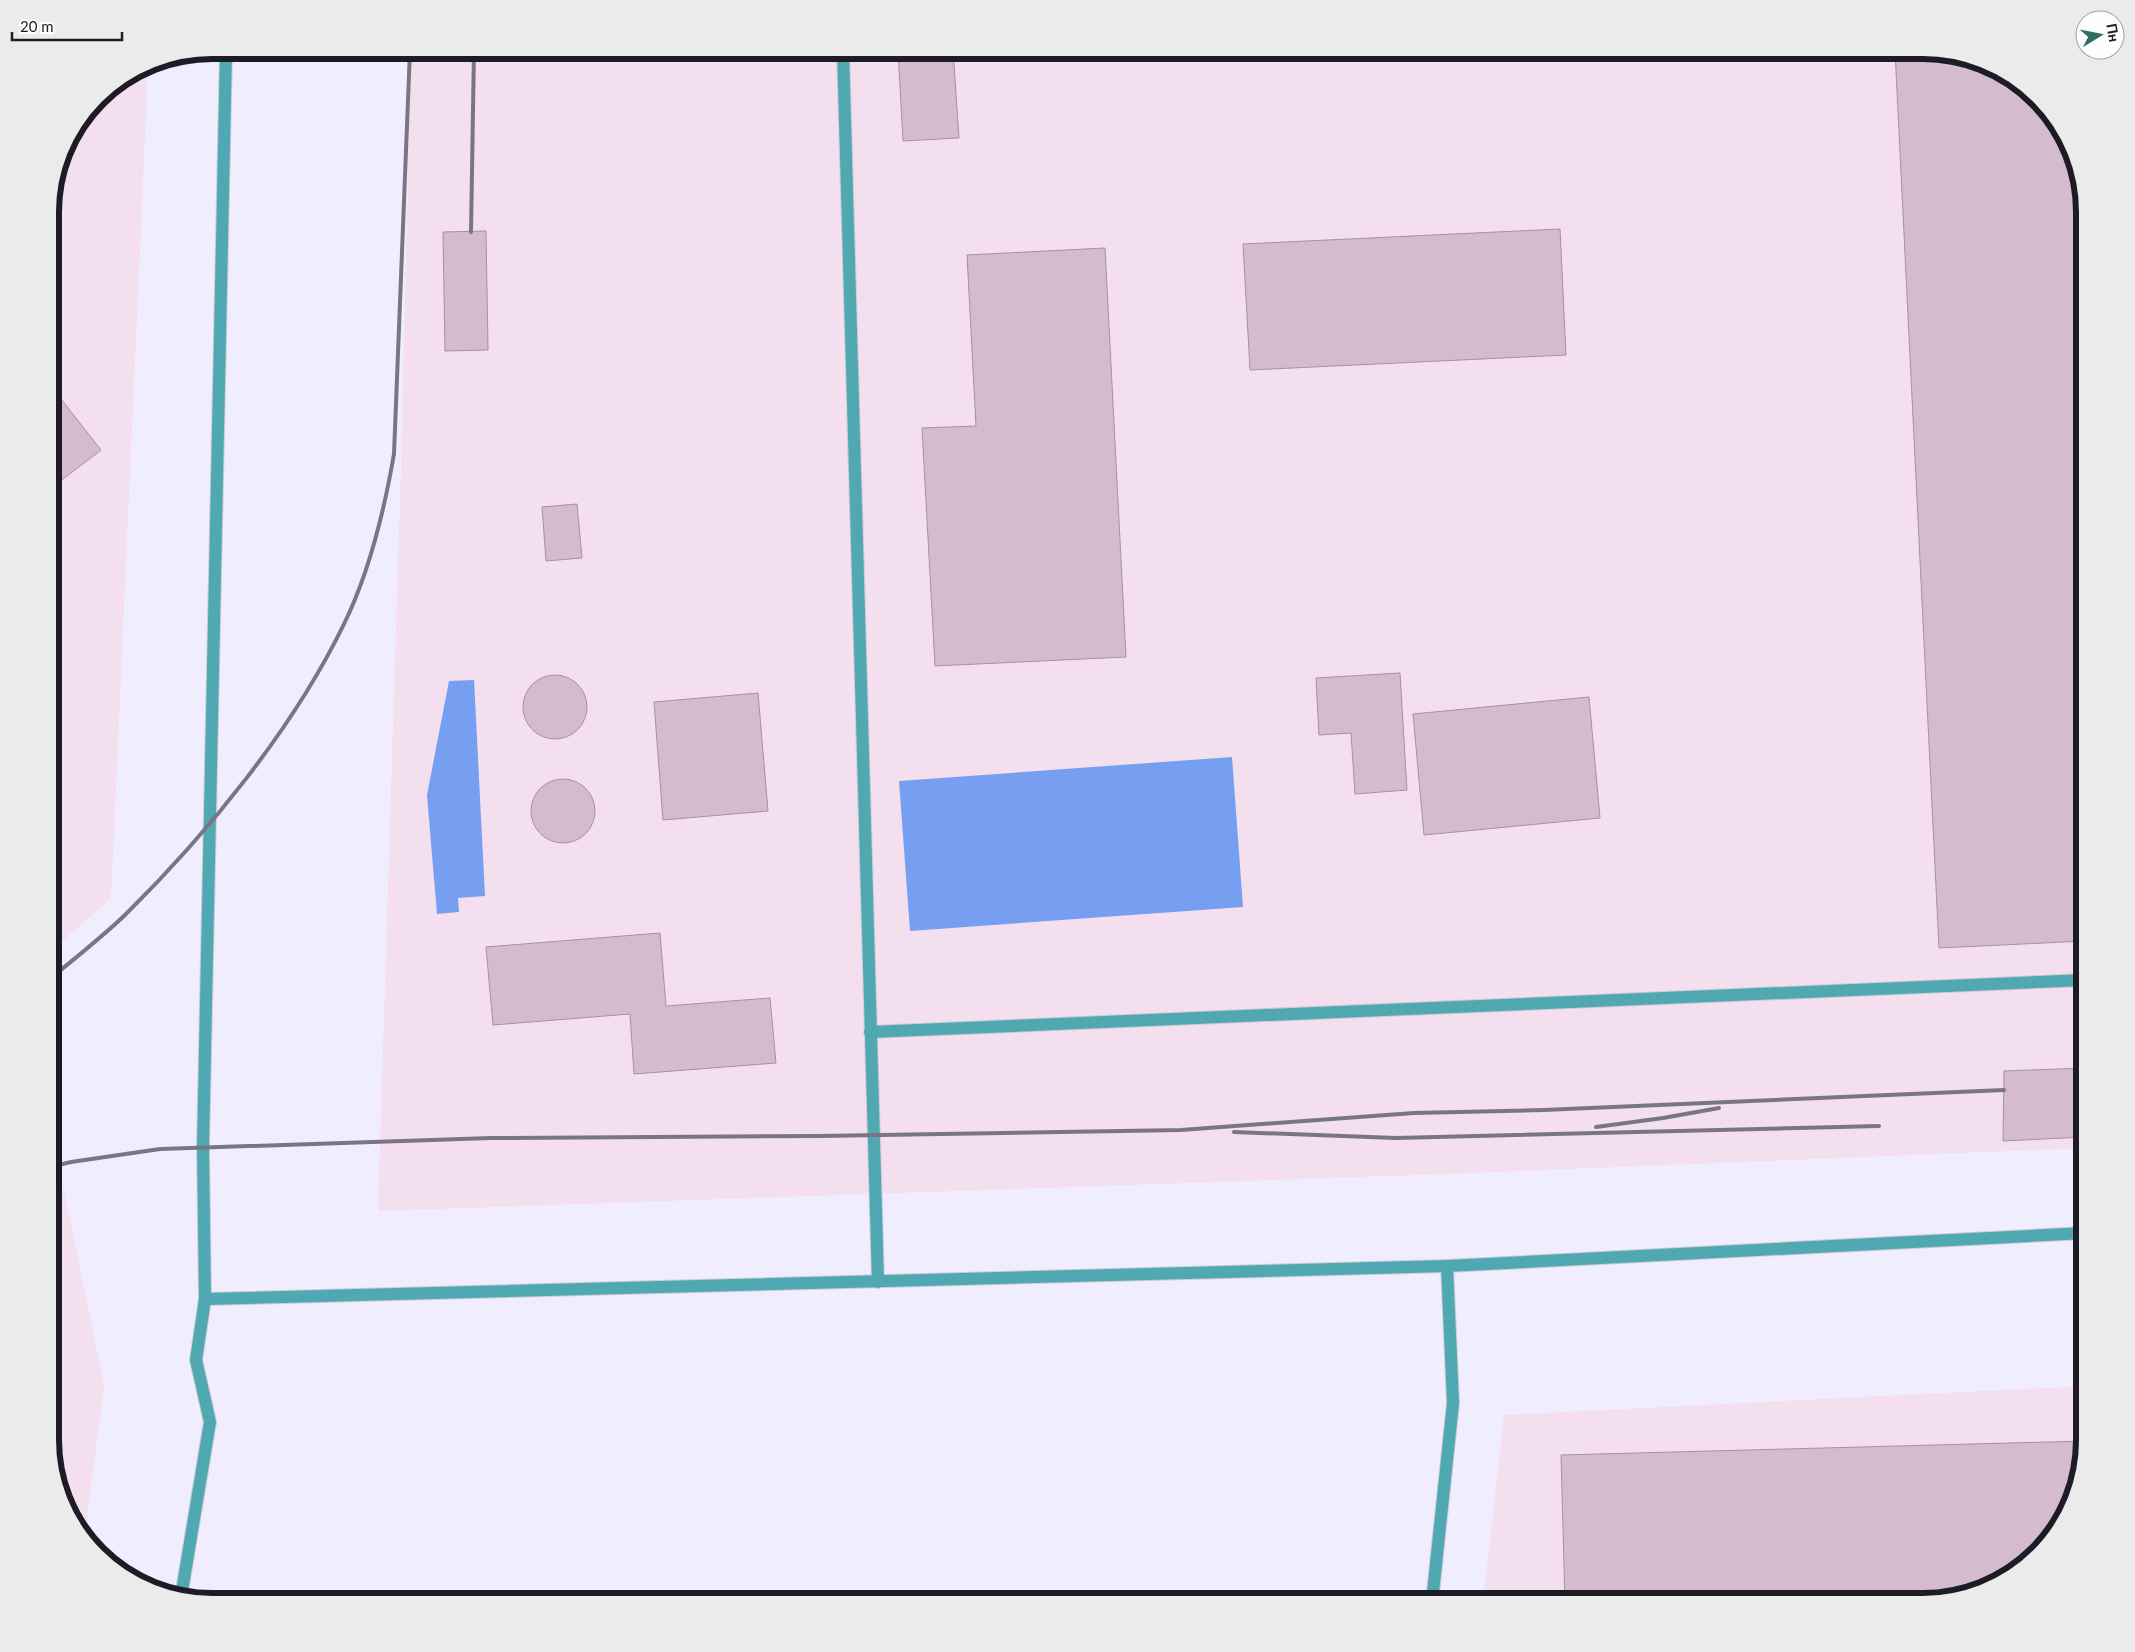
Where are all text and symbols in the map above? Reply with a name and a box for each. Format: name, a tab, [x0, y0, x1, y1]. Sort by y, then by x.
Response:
scale bar	[12, 10, 122, 42]
north arrow	[2075, 10, 2125, 60]
text: 20 m	[20, 17, 54, 35]
text: Пн	[2103, 22, 2123, 43]

